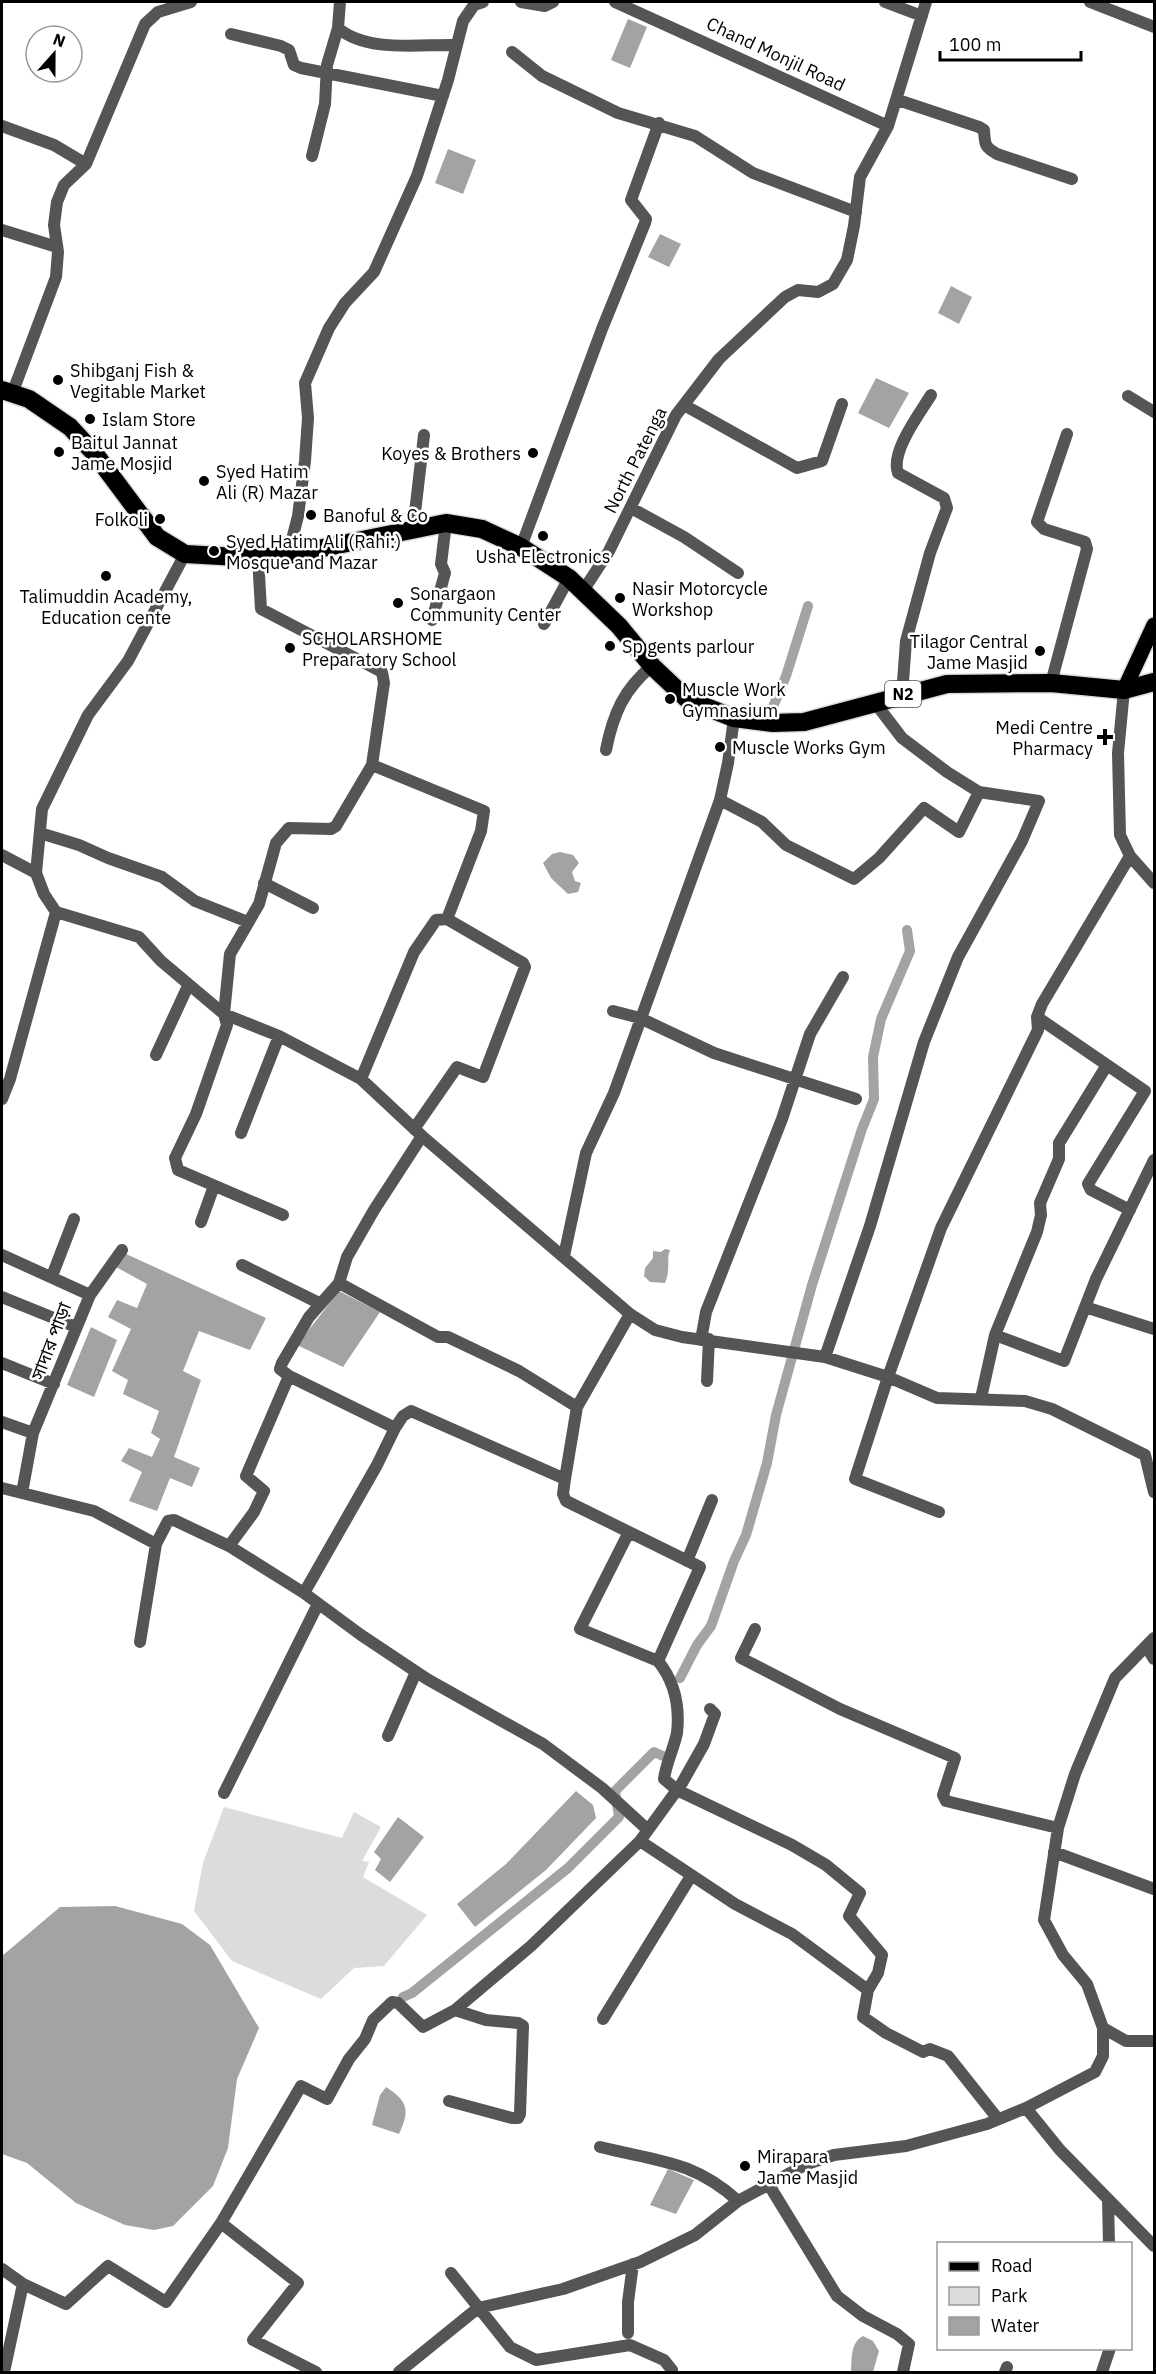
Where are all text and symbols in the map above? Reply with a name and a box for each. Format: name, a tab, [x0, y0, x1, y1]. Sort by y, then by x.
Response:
street label: Chand Monjil Road	[703, 12, 849, 96]
north arrow	[24, 24, 84, 84]
scale bar	[940, 24, 1081, 62]
text: N	[50, 29, 68, 51]
text: 100 m	[949, 33, 1001, 56]
place label: Shibganj Fish & Vegitable Market	[70, 359, 206, 403]
marker: Shibganj Fish & Vegitable Market	[51, 373, 65, 387]
street label: North Patenga	[598, 403, 672, 517]
place label: Islam Store	[102, 408, 196, 431]
marker: Islam Store	[83, 412, 97, 426]
place label: Baitul Jannat Jame Mosjid	[71, 431, 178, 475]
place label: Koyes & Brothers	[381, 442, 521, 465]
marker: Baitul Jannat Jame Mosjid	[52, 445, 66, 459]
marker: Koyes & Brothers	[526, 446, 540, 460]
place label: Syed Hatim Ali (R) Mazar	[216, 460, 318, 504]
marker: Syed Hatim Ali (R) Mazar	[197, 474, 211, 488]
place label: Banoful & Co	[323, 504, 428, 527]
place label: Folkoli	[95, 508, 148, 531]
marker: Banoful & Co	[304, 508, 318, 522]
marker: Folkoli	[153, 512, 167, 526]
marker: Usha Electronics	[536, 529, 550, 543]
place label: Syed Hatim Ali (Rahi:) Mosque and Mazar	[226, 530, 401, 574]
marker: Syed Hatim Ali (Rahi:) Mosque and Mazar	[207, 544, 221, 558]
place label: Usha Electronics	[476, 545, 610, 568]
marker: Talimuddin Academy, Education cente	[99, 569, 113, 583]
place label: Nasir Motorcycle Workshop	[632, 577, 768, 621]
place label: Sonargaon Community Center	[410, 582, 562, 626]
place label: Talimuddin Academy, Education cente	[20, 585, 192, 629]
marker: Nasir Motorcycle Workshop	[613, 591, 627, 605]
marker: Sonargaon Community Center	[391, 596, 405, 610]
place label: SCHOLARSHOME Preparatory School	[302, 627, 457, 671]
place label: Tilagor Central Jame Masjid	[910, 630, 1028, 674]
place label: Sp gents parlour	[622, 635, 755, 658]
marker: Sp gents parlour	[603, 639, 617, 653]
marker: SCHOLARSHOME Preparatory School	[283, 641, 297, 655]
marker: Tilagor Central Jame Masjid	[1033, 644, 1047, 658]
place label: Muscle Work Gymnasium	[682, 678, 786, 722]
road number: N2	[885, 681, 921, 707]
marker: Muscle Work Gymnasium	[663, 692, 677, 706]
place label: Medi Centre Pharmacy	[995, 716, 1093, 760]
marker: Medi Centre Pharmacy	[1098, 730, 1112, 744]
place label: Muscle Works Gym	[732, 736, 886, 759]
marker: Muscle Works Gym	[713, 740, 727, 754]
street label: সাদার পাড়া	[25, 1299, 76, 1384]
place label: Mirapara Jame Masjid	[757, 2145, 858, 2189]
marker: Mirapara Jame Masjid	[738, 2159, 752, 2173]
legend	[937, 2242, 1132, 2350]
text: Road	[991, 2254, 1032, 2277]
text: Park	[991, 2284, 1028, 2307]
text: Water	[991, 2314, 1040, 2337]

